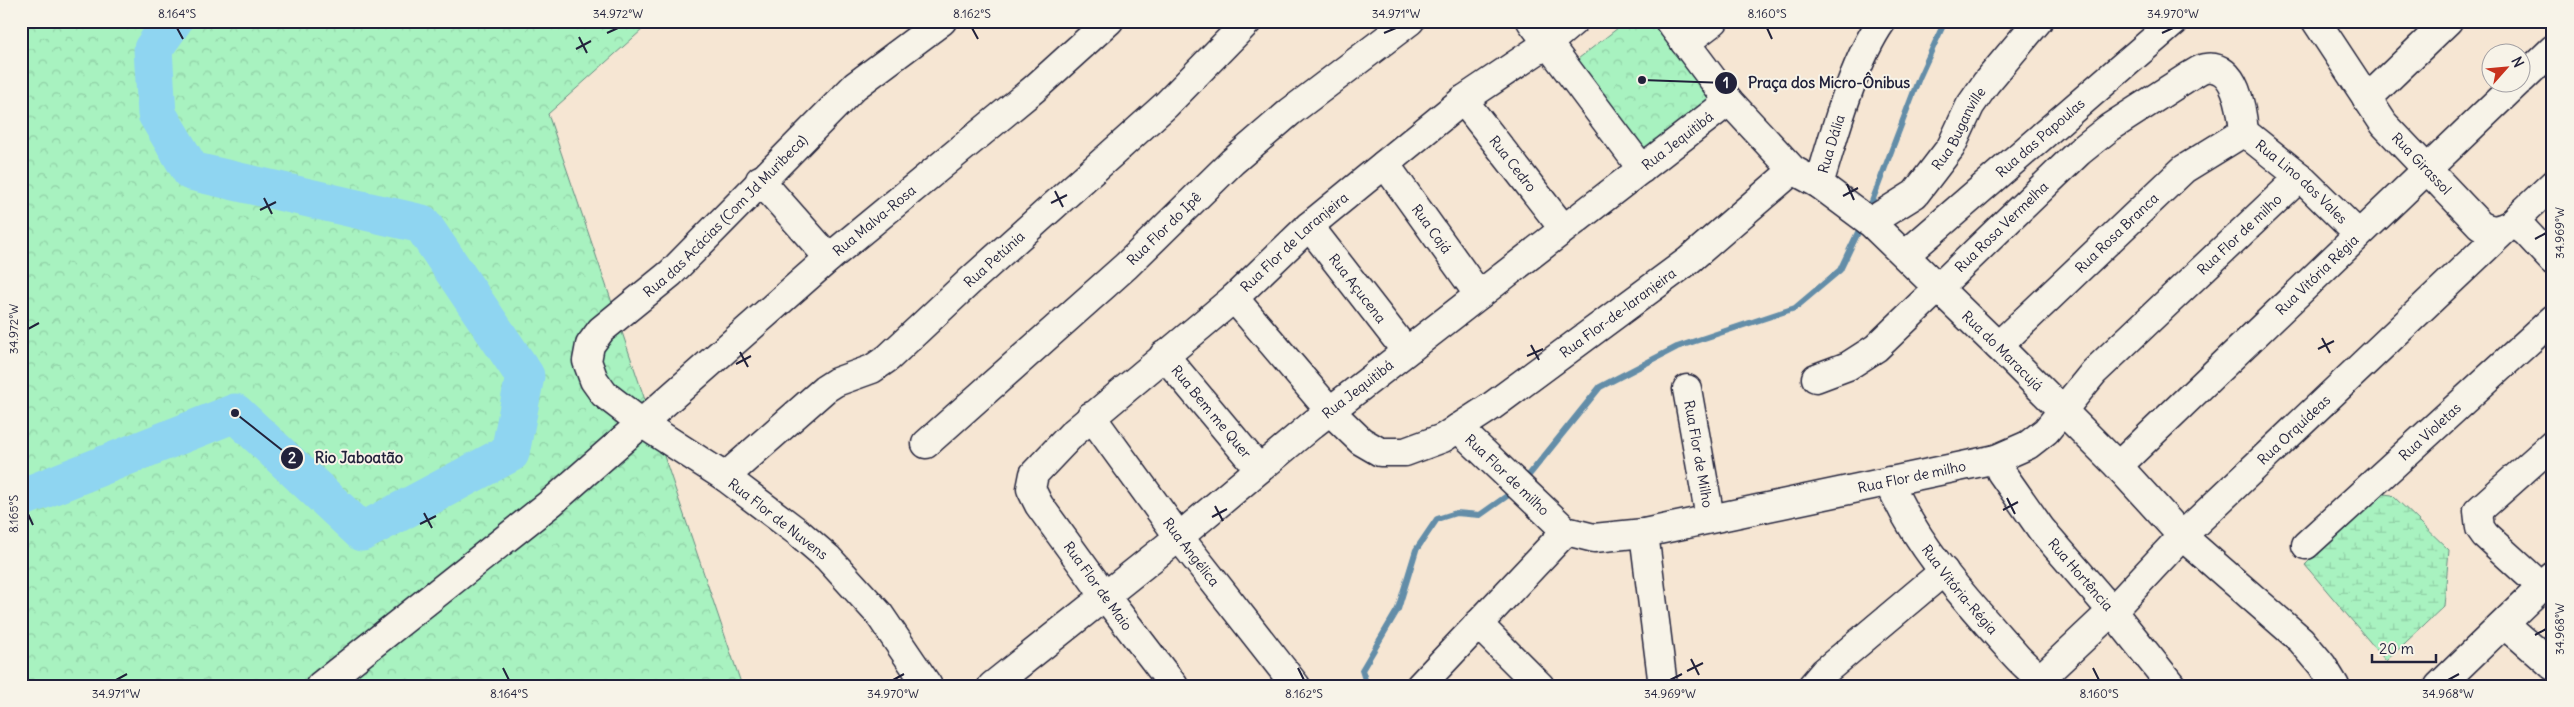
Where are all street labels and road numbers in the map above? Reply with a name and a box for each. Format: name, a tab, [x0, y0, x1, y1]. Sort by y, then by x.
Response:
street label: Rua Buganville	[1928, 83, 1989, 174]
street label: Rua das Papoulas	[1992, 94, 2088, 181]
street label: Rua Jequitibá	[1638, 108, 1717, 174]
street label: Rua Dália	[1814, 112, 1849, 176]
street label: Rua Girassol	[2388, 129, 2455, 198]
street label: Rua das Acácias (Com Jd Muribeca)	[639, 131, 811, 301]
street label: Rua Cedro	[1485, 132, 1540, 196]
street label: Rua Lino dos Vales	[2252, 136, 2351, 228]
street label: Rua Rosa Vermelha	[1951, 177, 2052, 276]
street label: Rua Malva-Rosa	[829, 181, 920, 260]
street label: Rua Flor do Ipê	[1123, 188, 1205, 269]
street label: Rua Flor de Laranjeira	[1237, 188, 1352, 296]
street label: Rua Rosa Branca	[2071, 189, 2162, 277]
street label: Rua Flor de milho	[2193, 190, 2286, 279]
street label: Rua Cajá	[1408, 201, 1455, 257]
street label: Rua Petúnia	[960, 227, 1028, 291]
street label: Rua Vitória Régia	[2272, 231, 2362, 319]
street label: Rua Açucena	[1325, 250, 1390, 327]
street label: Rua Flor-de-laranjeira	[1556, 264, 1680, 362]
street label: Rua do Maracujá	[1958, 307, 2047, 395]
street label: Rua Jequitibá	[1318, 356, 1397, 423]
street label: Rua Bem me Quer	[1167, 362, 1256, 462]
street label: Rua Orquídeas	[2254, 391, 2334, 469]
street label: Rua Flor de Milho	[1680, 399, 1717, 509]
street label: Rua Violetas	[2395, 399, 2465, 465]
street label: Rua Flor de milho	[1461, 430, 1553, 519]
street label: Rua Flor de milho	[1856, 457, 1968, 497]
street label: Rua Flor de Nuvens	[724, 474, 832, 564]
street label: Rua Angélica	[1159, 514, 1223, 590]
street label: Rua Hortência	[2044, 535, 2117, 615]
street label: Rua Flor de Maio	[1060, 538, 1136, 634]
street label: Rua Vitória-Régia	[1918, 541, 2002, 638]

